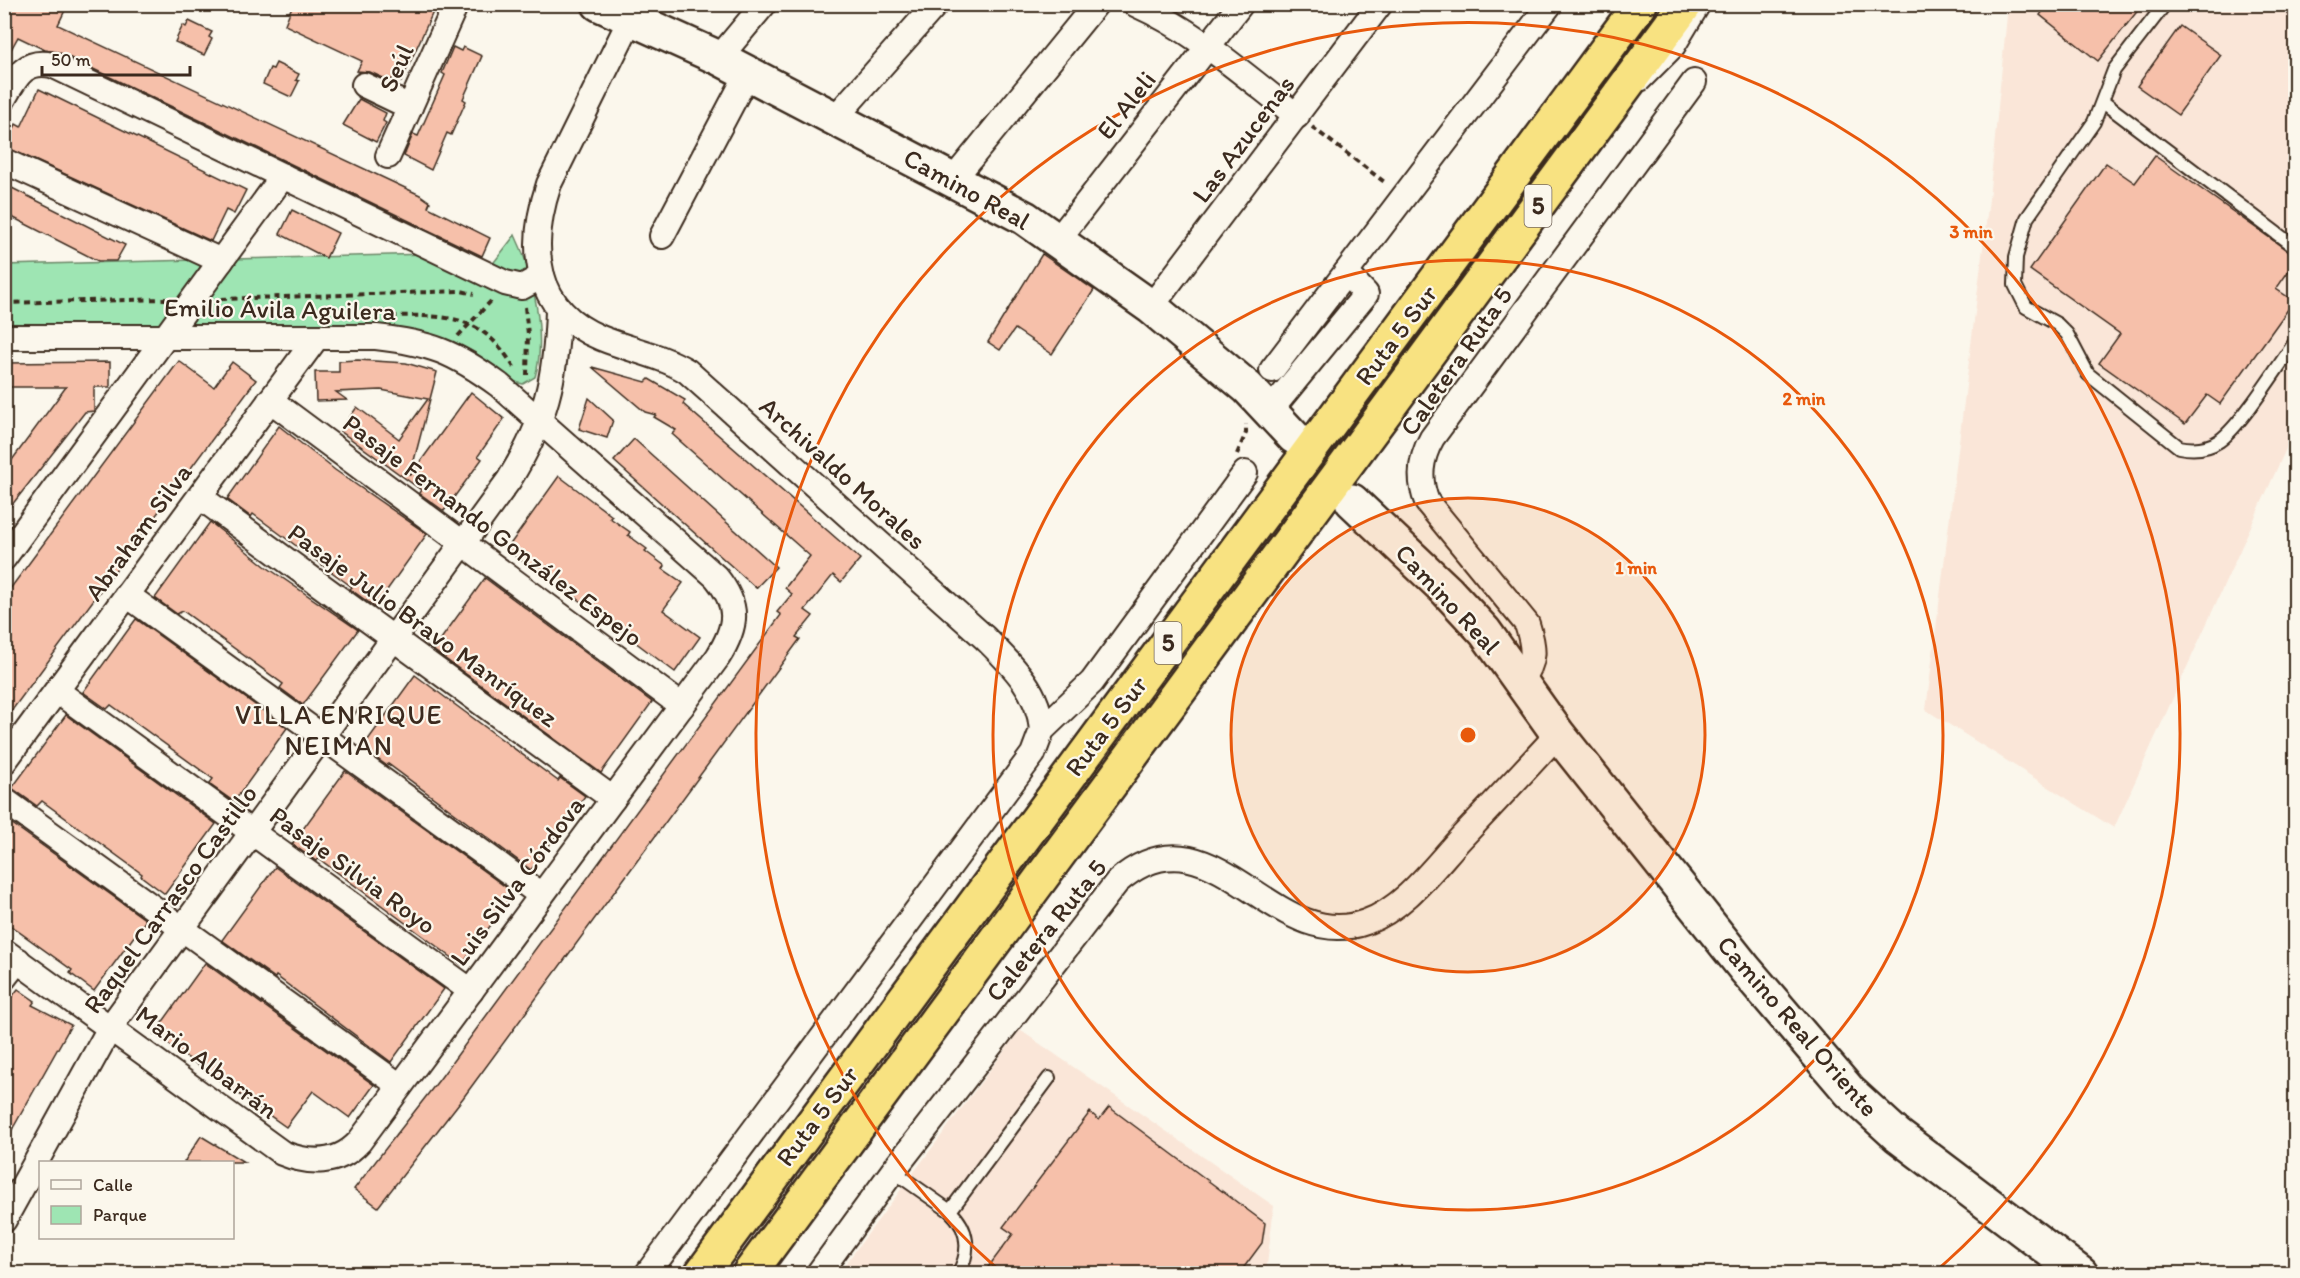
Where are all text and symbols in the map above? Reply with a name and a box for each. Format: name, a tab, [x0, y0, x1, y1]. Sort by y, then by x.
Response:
scale bar	[42, 39, 190, 77]
street label: Seúl	[371, 39, 421, 97]
text: 50 m	[51, 49, 91, 71]
street label: El Aleli	[1089, 64, 1163, 146]
street label: Las Azucenas	[1185, 69, 1301, 209]
street label: Camino Real	[898, 141, 1036, 237]
road number: 5	[1524, 185, 1552, 227]
text: 3 min	[1949, 221, 1993, 243]
street label: Ruta 5 Sur	[1348, 278, 1445, 392]
street label: Caletera Ruta 5	[1393, 280, 1519, 442]
street label: Emilio Ávila Aguilera	[164, 291, 397, 327]
text: 2 min	[1783, 388, 1826, 410]
street label: Archivaldo Morales	[753, 390, 933, 556]
street label: Pasaje Fernando González Espejo	[337, 407, 649, 653]
street label: Abraham Silva	[77, 457, 199, 607]
street label: Pasaje Julio Bravo Manríquez	[282, 516, 564, 734]
street label: Camino Real	[1389, 537, 1507, 661]
text: 1 min	[1615, 557, 1657, 579]
road number: 5	[1154, 622, 1182, 664]
street label: Ruta 5 Sur	[1058, 669, 1155, 783]
district label: VILLA ENRIQUE NEIMAN	[235, 698, 443, 762]
centre of rings	[1458, 725, 1478, 745]
street label: Raquel Carrasco Castillo	[76, 778, 264, 1020]
street label: Luis Silva Córdova	[443, 789, 592, 972]
street label: Pasaje Silvia Royo	[264, 799, 442, 941]
street label: Caletera Ruta 5	[979, 852, 1113, 1008]
street label: Camino Real Oriente	[1711, 929, 1885, 1123]
street label: Mario Albarrán	[130, 998, 285, 1126]
street label: Ruta 5 Sur	[769, 1059, 866, 1173]
legend	[39, 1161, 234, 1239]
text: Calle	[93, 1174, 133, 1196]
text: Parque	[93, 1204, 147, 1226]

